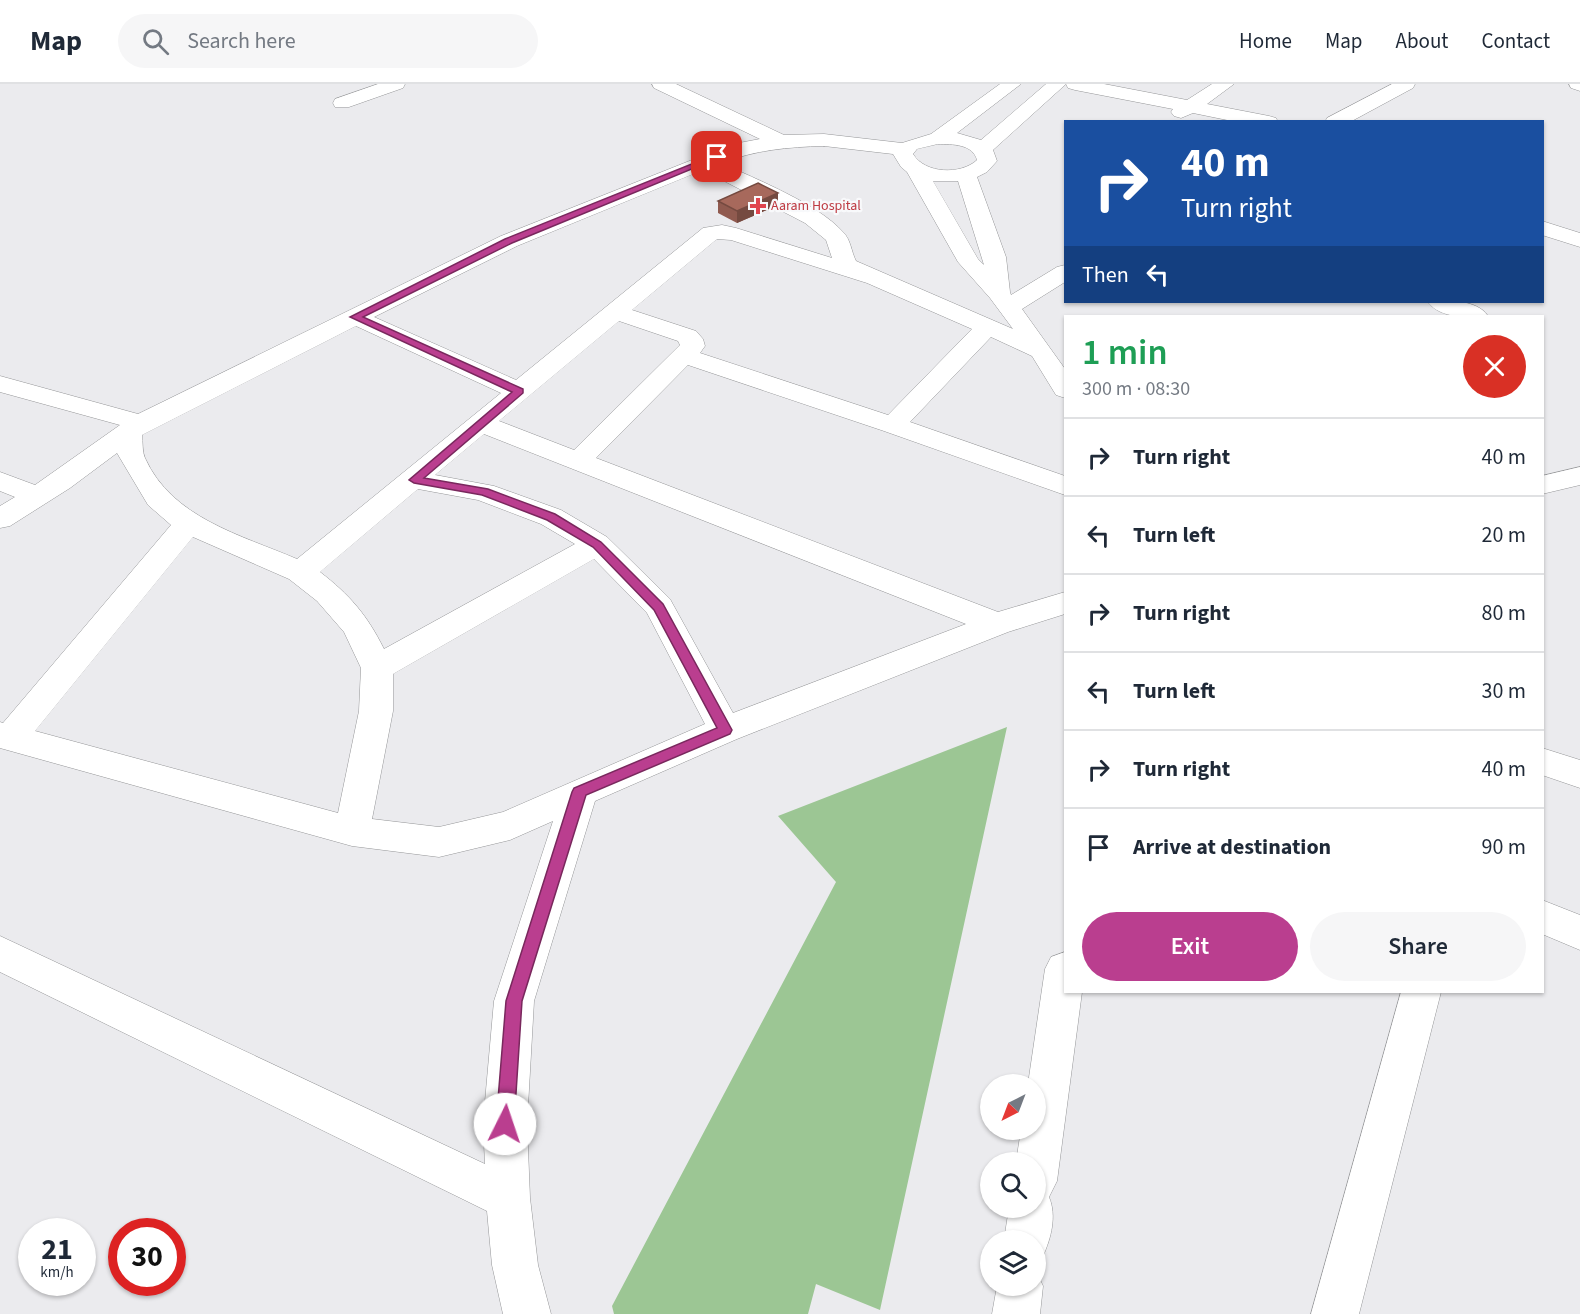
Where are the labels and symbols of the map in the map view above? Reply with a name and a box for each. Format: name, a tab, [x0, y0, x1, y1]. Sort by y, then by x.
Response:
pin	[691, 131, 742, 182]
place label: Aaram Hospital	[771, 196, 861, 216]
marker: Aaram Hospital	[749, 197, 767, 215]
north arrow	[980, 1074, 1046, 1140]
position arrow	[473, 1092, 537, 1156]
speed limit sign: 30	[108, 1218, 186, 1296]

